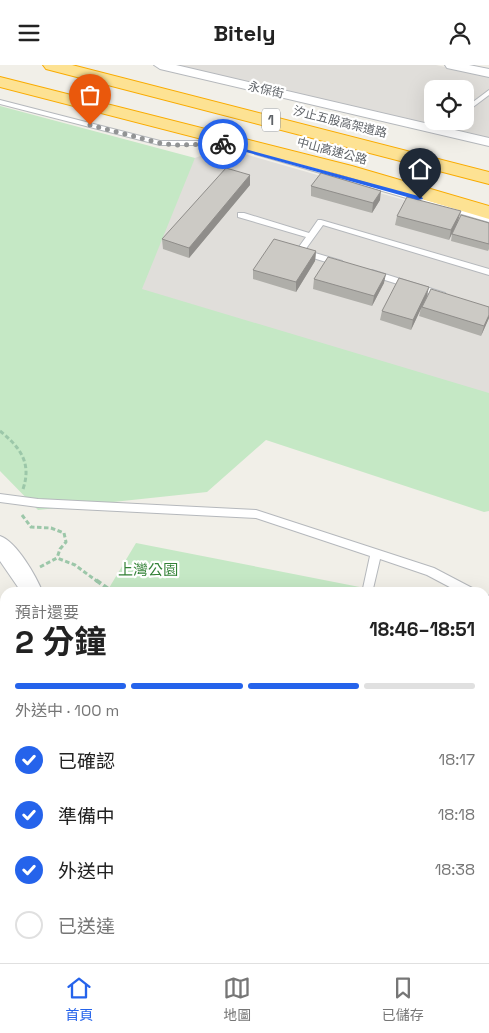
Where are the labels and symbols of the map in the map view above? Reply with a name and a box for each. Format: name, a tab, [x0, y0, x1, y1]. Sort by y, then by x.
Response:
pin	[69, 74, 111, 125]
street label: 永保街	[247, 78, 285, 102]
street label: 汐止五股高架道路	[291, 103, 389, 141]
road number: 1	[262, 109, 280, 131]
courier	[198, 119, 248, 169]
street label: 中山高速公路	[295, 134, 369, 168]
pin	[399, 148, 441, 199]
park label: 上灣公園	[118, 560, 178, 579]

